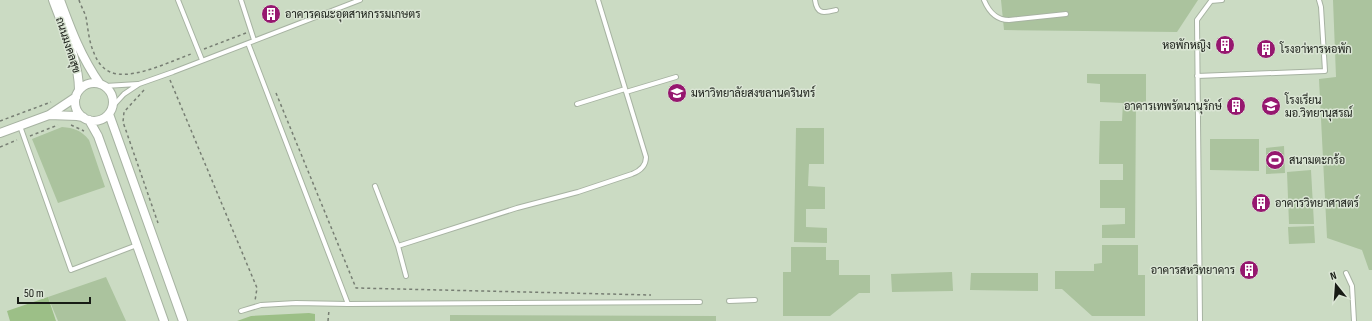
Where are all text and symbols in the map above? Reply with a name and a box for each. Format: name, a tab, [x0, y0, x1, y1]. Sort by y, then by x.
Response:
building icon: อาคารคณะอุตสาหกรรมเกษตร	[260, 3, 282, 25]
place label: อาคารคณะอุตสาหกรรมเกษตร	[285, 8, 421, 23]
street label: ถนนมงคลสุข	[51, 15, 83, 75]
building icon: หอพักหญิง	[1214, 34, 1236, 56]
place label: หอพักหญิง	[1162, 38, 1211, 52]
building icon: โรงอา่หารหอพัก	[1255, 38, 1277, 60]
place label: โรงอา่หารหอพัก	[1279, 41, 1352, 56]
school or university icon: มหาวิทยาลัยสงขลานครินทร์	[666, 82, 688, 104]
place label: มหาวิทยาลัยสงขลานครินทร์	[691, 85, 815, 100]
place label: โรงเรียน มอ.วิทยานุสรณ์	[1284, 92, 1353, 122]
building icon: อาคารเทพรัตนานุรักษ์	[1225, 95, 1247, 117]
school or university icon: โรงเรียน มอ.วิทยานุสรณ์	[1260, 95, 1282, 117]
place label: อาคารเทพรัตนานุรักษ์	[1124, 98, 1223, 115]
sports icon: สนามตะกร้อ	[1264, 149, 1286, 171]
place label: สนามตะกร้อ	[1289, 153, 1345, 167]
building icon: อาคารวิทยาศาสตร์	[1250, 192, 1272, 214]
place label: อาคารวิทยาศาสตร์	[1275, 195, 1359, 210]
building icon: อาคารสหวิทยาคาร	[1238, 259, 1260, 281]
place label: อาคารสหวิทยาคาร	[1151, 264, 1235, 277]
north arrow	[1316, 265, 1356, 305]
text: N	[1329, 269, 1338, 283]
scale bar	[18, 279, 90, 305]
text: 50 m	[24, 286, 44, 301]

